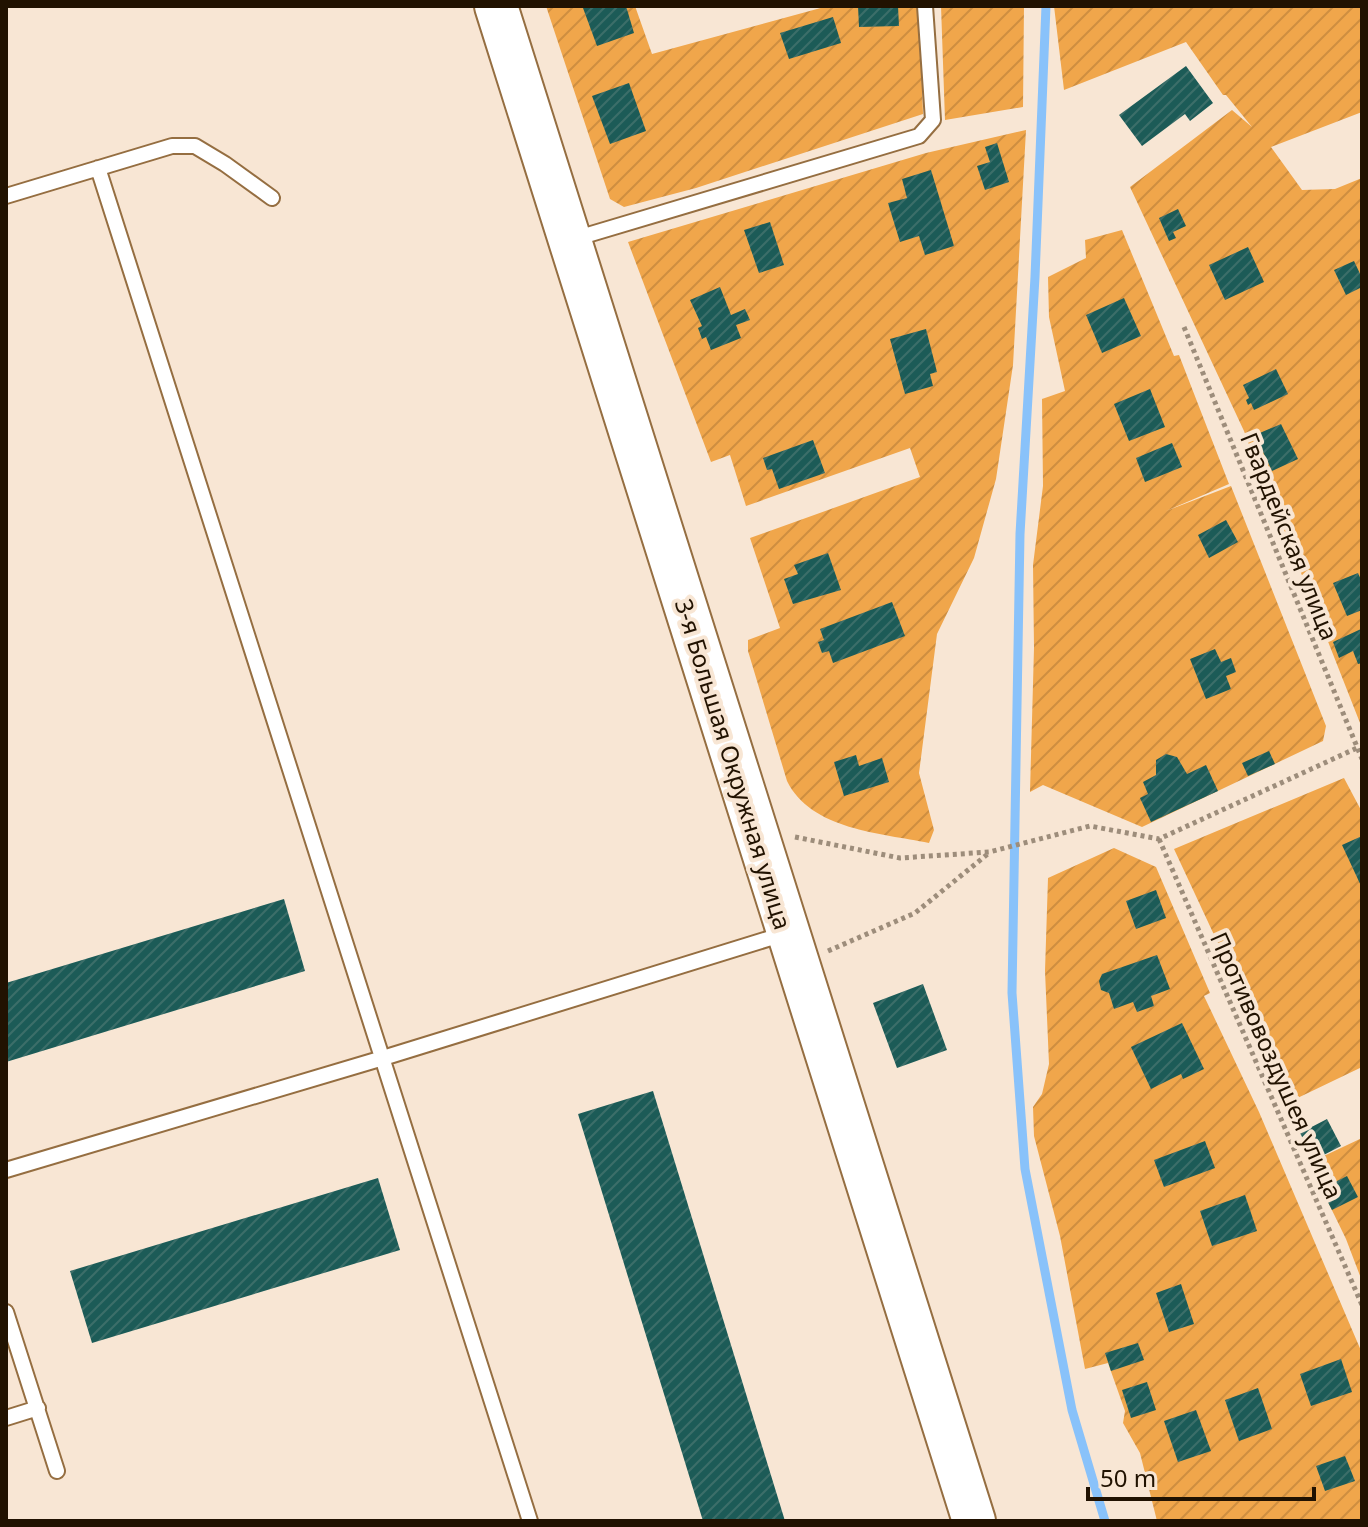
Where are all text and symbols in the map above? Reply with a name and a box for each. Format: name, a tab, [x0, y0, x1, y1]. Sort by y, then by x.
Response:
street label: Гвардейская улица	[1233, 427, 1347, 645]
street label: 3-я Большая Окружная улица	[668, 595, 800, 933]
street label: Противовоздушея улица	[1203, 926, 1351, 1204]
scale bar	[1088, 1451, 1314, 1501]
text: 50 m	[1100, 1461, 1156, 1494]

